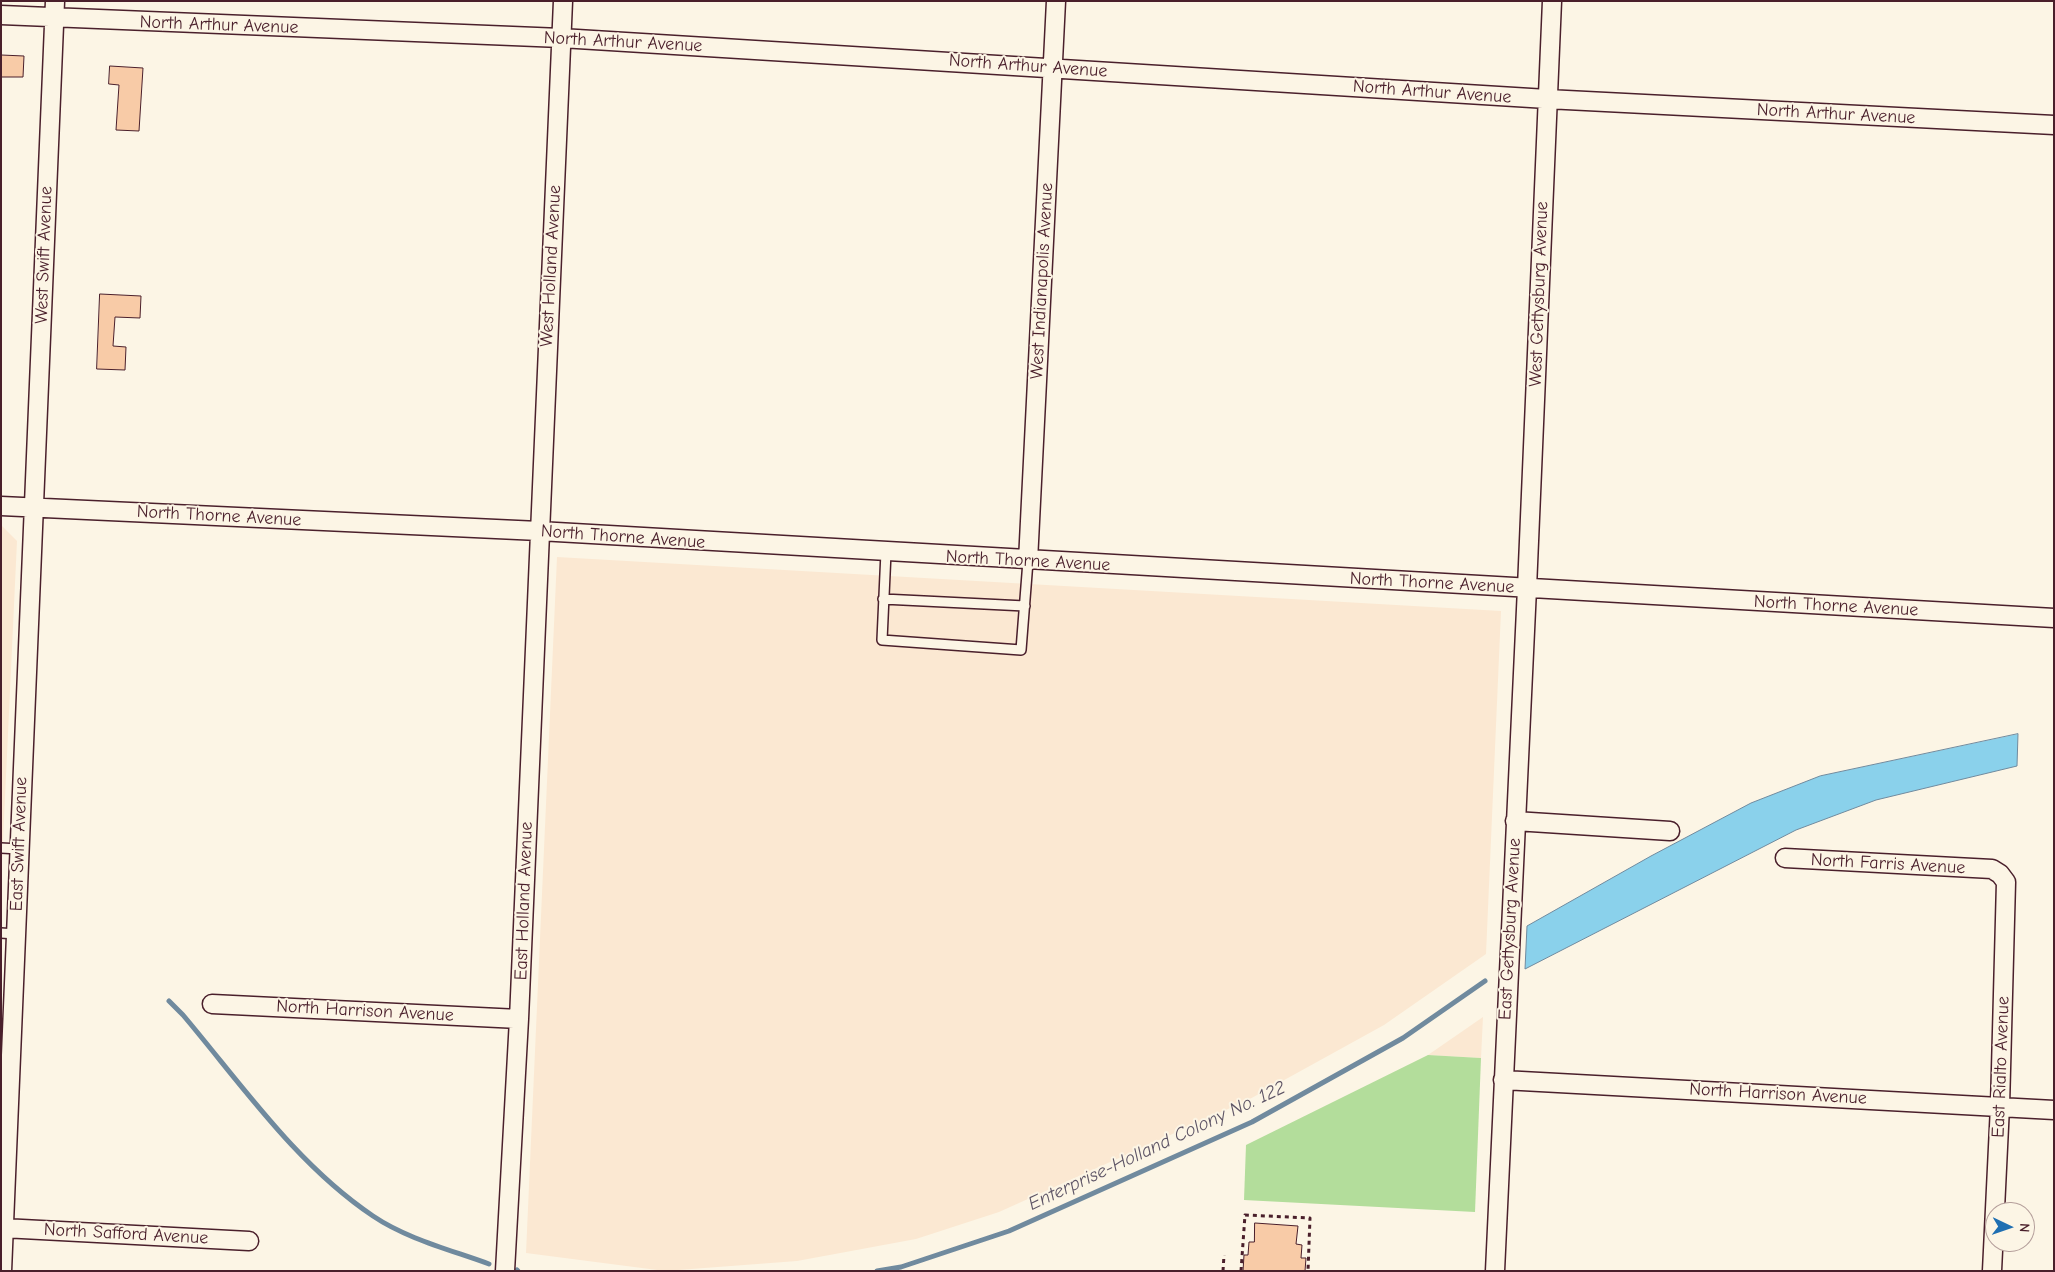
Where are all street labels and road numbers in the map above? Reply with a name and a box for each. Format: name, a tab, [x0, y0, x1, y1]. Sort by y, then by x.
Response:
street label: North Arthur Avenue	[139, 11, 299, 39]
street label: North Arthur Avenue	[543, 27, 703, 57]
street label: North Arthur Avenue	[948, 50, 1108, 82]
street label: North Arthur Avenue	[1352, 76, 1512, 108]
street label: North Arthur Avenue	[1756, 99, 1916, 129]
street label: West Indianapolis Avenue	[1026, 182, 1058, 380]
street label: West Holland Avenue	[536, 185, 566, 347]
street label: West Swift Avenue	[31, 186, 57, 324]
street label: West Gettysburg Avenue	[1525, 201, 1553, 387]
street label: North Thorne Avenue	[136, 501, 302, 531]
street label: North Thorne Avenue	[540, 520, 706, 554]
street label: North Thorne Avenue	[945, 546, 1111, 576]
street label: North Thorne Avenue	[1349, 568, 1515, 598]
street label: North Thorne Avenue	[1753, 591, 1919, 621]
street label: East Swift Avenue	[6, 776, 32, 912]
street label: East Holland Avenue	[510, 821, 538, 981]
street label: East Gettysburg Avenue	[1494, 837, 1526, 1021]
street label: North Farris Avenue	[1810, 849, 1966, 879]
street label: North Harrison Avenue	[276, 996, 454, 1026]
street label: East Rialto Avenue	[1988, 996, 2014, 1138]
street label: North Harrison Avenue	[1689, 1079, 1867, 1109]
street label: North Safford Avenue	[43, 1219, 209, 1249]

